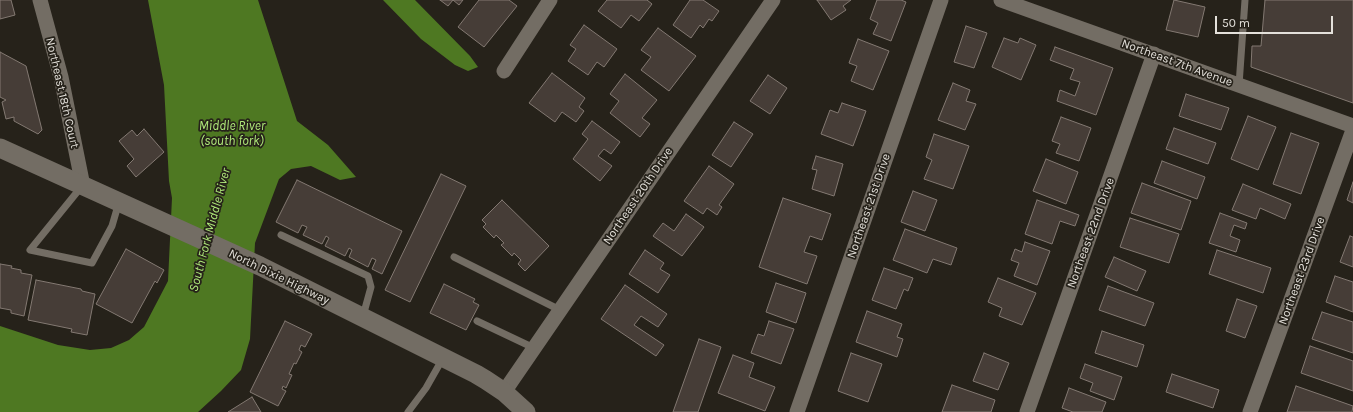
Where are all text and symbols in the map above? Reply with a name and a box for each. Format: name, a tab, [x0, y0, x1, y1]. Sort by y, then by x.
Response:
scale bar	[1217, 8, 1335, 34]
text: 50 m	[1222, 16, 1250, 30]
street label: Northeast 18th Court	[42, 36, 82, 150]
street label: Northeast 7th Avenue	[1120, 36, 1234, 90]
water label: Middle River (south fork)	[199, 118, 265, 149]
street label: Northeast 20th Drive	[600, 145, 676, 247]
street label: Northeast 21st Drive	[844, 152, 894, 260]
water label: South Fork Middle River	[186, 167, 234, 293]
street label: Northeast 22nd Drive	[1064, 176, 1118, 290]
street label: Northeast 23rd Drive	[1276, 215, 1328, 327]
street label: North Dixie Highway	[226, 246, 332, 308]

